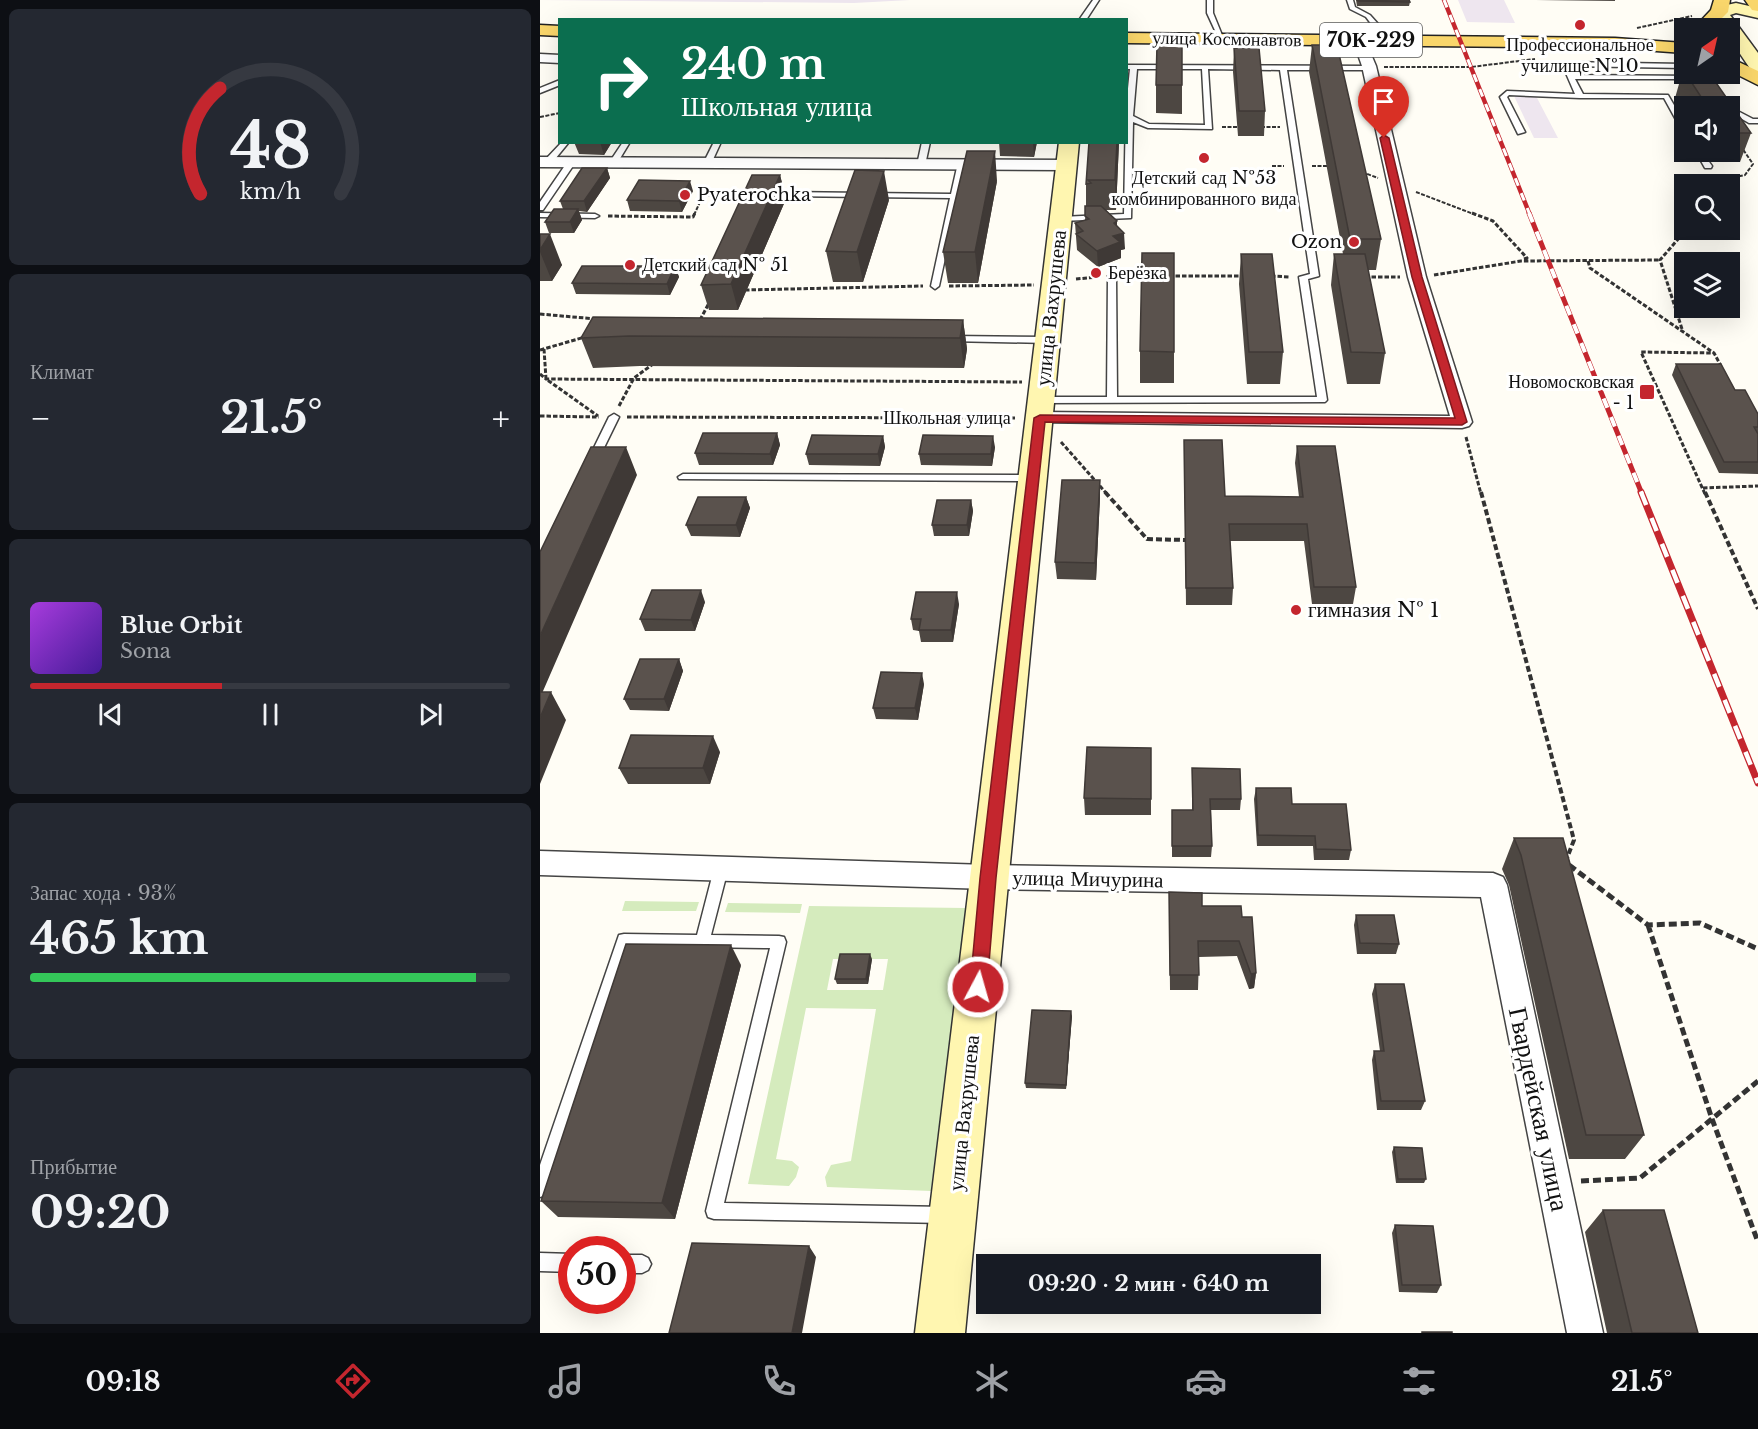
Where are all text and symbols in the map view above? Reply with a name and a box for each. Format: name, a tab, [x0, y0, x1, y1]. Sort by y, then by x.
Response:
marker: Профессиональное училище №10	[1573, 18, 1587, 32]
north arrow	[1674, 18, 1740, 84]
map controls	[1674, 18, 1740, 318]
road number: 70К-229	[1320, 23, 1422, 57]
street label: улица Космонавтов	[1152, 27, 1302, 51]
place label: Профессиональное училище №10	[1506, 34, 1654, 77]
text: 240 m	[681, 38, 826, 90]
icon: right	[582, 42, 660, 120]
pin	[1358, 76, 1409, 138]
icon: arrive	[1367, 85, 1400, 118]
text: Школьная улица	[681, 90, 872, 123]
button: sound	[1674, 96, 1740, 162]
text: 48	[229, 107, 311, 185]
marker: Детский сад №53 комбинированного вида	[1197, 151, 1211, 165]
place label: Детский сад №53 комбинированного вида	[1112, 167, 1296, 210]
button: search	[1674, 174, 1740, 240]
text: km/h	[240, 178, 301, 205]
place label: Pyaterochka	[697, 184, 811, 206]
marker: Pyaterochka	[678, 188, 692, 202]
street label: улица Вахрушева	[1030, 228, 1072, 387]
place label: Ozon	[1291, 231, 1342, 253]
marker: Ozon	[1347, 235, 1361, 249]
button: layers	[1674, 252, 1740, 318]
place label: Детский сад № 51	[642, 254, 789, 276]
marker: Детский сад № 51	[623, 258, 637, 272]
place label: Берёзка	[1108, 262, 1167, 284]
marker: Берёзка	[1089, 266, 1103, 280]
text: Климат	[30, 360, 94, 384]
place label: Новомосковская - 1	[1508, 371, 1634, 414]
marker: Новомосковская - 1	[1638, 383, 1656, 401]
text: 21.5°	[220, 389, 323, 445]
text: −	[30, 398, 51, 439]
text: +	[492, 398, 510, 439]
street label: Школьная улица	[883, 407, 1011, 429]
place label: гимназия № 1	[1308, 597, 1439, 623]
marker: гимназия № 1	[1289, 603, 1303, 617]
text: Blue Orbit	[120, 612, 242, 639]
text: Sona	[120, 639, 171, 663]
icon: previous	[94, 698, 127, 731]
icon: pause	[254, 698, 287, 731]
icon: next	[414, 698, 447, 731]
street label: улица Мичурина	[1012, 865, 1164, 893]
text: Запас хода · 93%	[30, 881, 176, 905]
text: 465 km	[30, 910, 209, 966]
position arrow	[946, 955, 1010, 1019]
street label: Гвардейская улица	[1502, 1004, 1576, 1214]
street label: улица Вахрушева	[943, 1033, 985, 1192]
text: Прибытие	[30, 1155, 117, 1179]
text: 09:20	[30, 1184, 170, 1240]
speed limit sign: 50	[558, 1236, 636, 1314]
text: 09:20 · 2 мин · 640 m	[1028, 1270, 1269, 1297]
icon: directions	[332, 1360, 374, 1402]
icon: music	[545, 1360, 587, 1402]
icon: phone	[758, 1360, 800, 1402]
icon: climate	[971, 1360, 1013, 1402]
icon: car	[1185, 1360, 1227, 1402]
icon: filters	[1398, 1360, 1440, 1402]
text: 09:18	[86, 1365, 161, 1398]
text: 21.5°	[1611, 1365, 1672, 1398]

